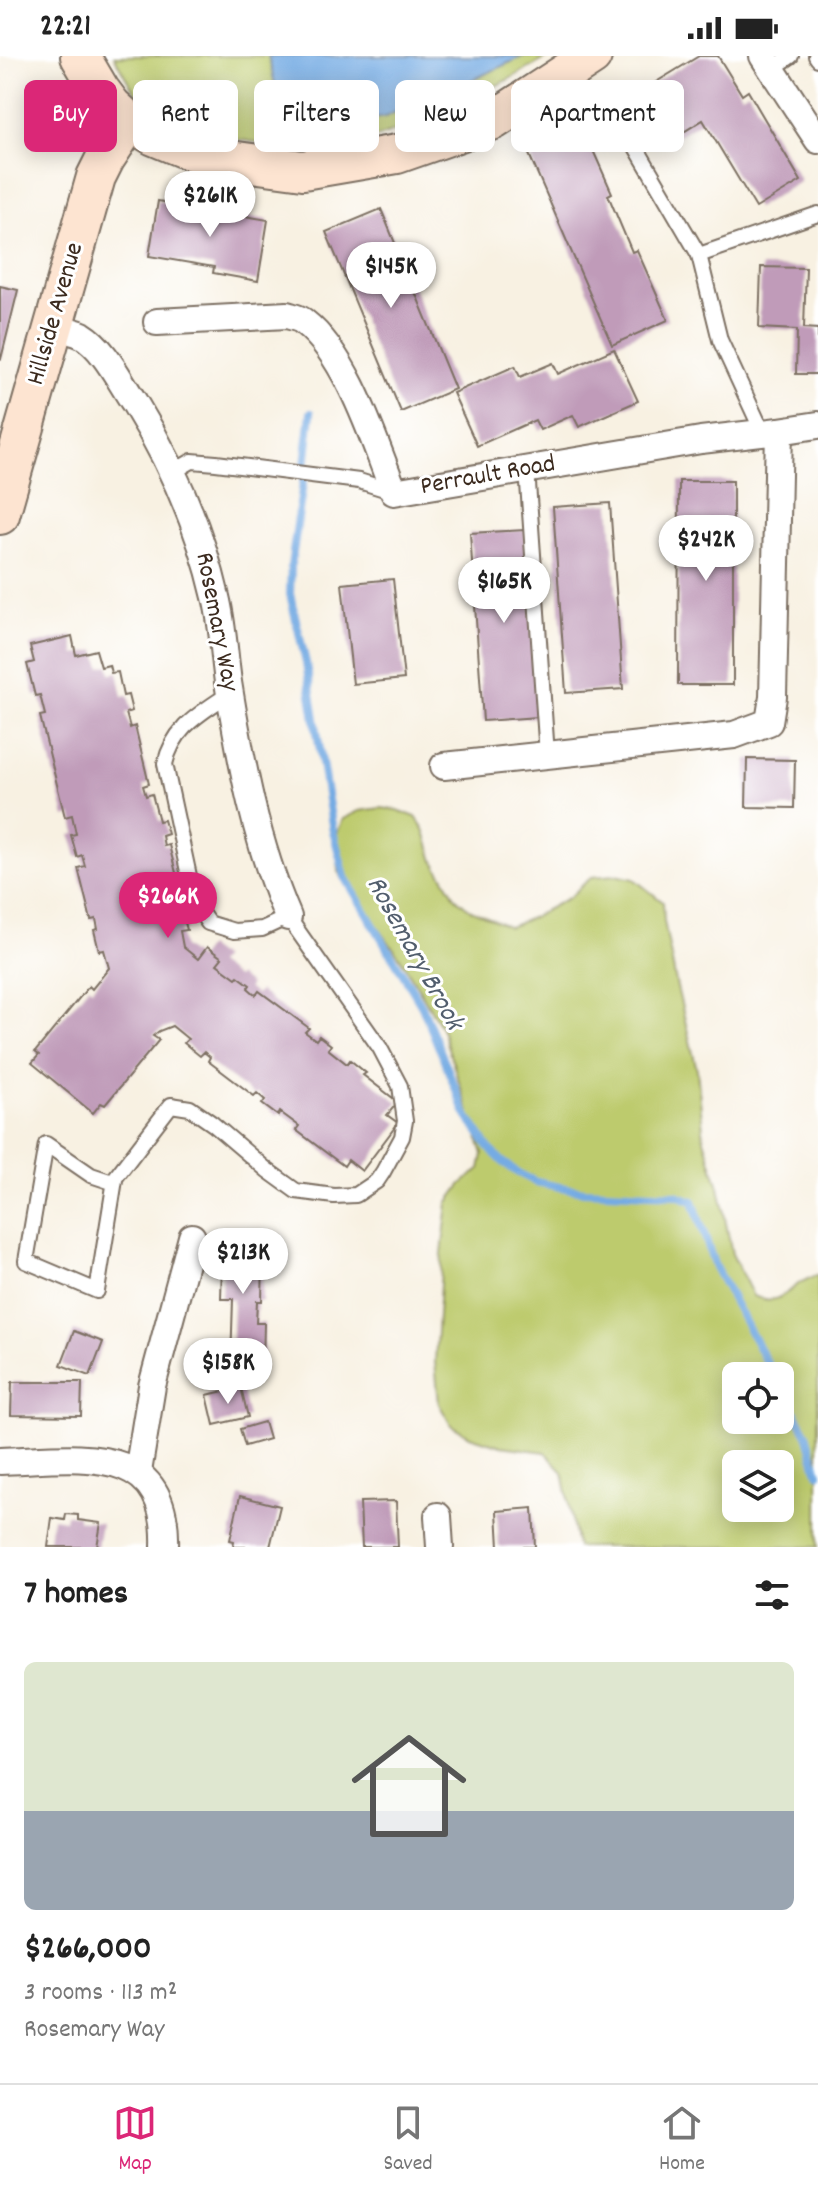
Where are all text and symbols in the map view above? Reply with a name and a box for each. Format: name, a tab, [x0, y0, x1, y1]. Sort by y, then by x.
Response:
text: 22:21	[40, 7, 91, 50]
chip: Buy	[24, 80, 117, 152]
chip: Rent	[133, 80, 238, 152]
chip: Filters	[254, 80, 379, 152]
chip: New	[395, 80, 495, 152]
chip: Apartment	[511, 80, 684, 152]
pin: $261K	[154, 171, 266, 239]
text: $261K	[183, 178, 238, 215]
street label: Hillside Avenue	[18, 238, 94, 390]
pin: $145K	[335, 242, 447, 310]
text: $145K	[364, 249, 418, 286]
street label: Perrault Road	[418, 446, 558, 506]
pin: $242K	[650, 515, 762, 583]
text: $242K	[677, 522, 735, 559]
street label: Rosemary Way	[184, 550, 248, 695]
pin: $165K	[448, 557, 560, 625]
text: $165K	[476, 564, 532, 601]
water label: Rosemary Brook	[354, 870, 473, 1041]
pin: $266K	[112, 872, 224, 940]
text: $266K	[137, 879, 199, 916]
pin: $213K	[187, 1228, 299, 1296]
text: $213K	[216, 1235, 270, 1272]
pin: $158K	[172, 1338, 284, 1406]
text: $158K	[201, 1345, 255, 1382]
map controls	[722, 1362, 794, 1522]
button: locate	[722, 1362, 794, 1434]
button: layers	[722, 1450, 794, 1522]
text: 7 homes	[24, 1571, 128, 1620]
icon: filters	[750, 1573, 794, 1617]
icon: home	[337, 1714, 481, 1858]
text: $266,000	[24, 1926, 151, 1975]
text: 3 rooms · 113 m²	[24, 1975, 177, 2012]
text: Rosemary Way	[24, 2012, 164, 2049]
tab: Map	[113, 2101, 157, 2180]
tab: Saved	[383, 2101, 433, 2180]
tab: Home	[659, 2101, 705, 2180]

